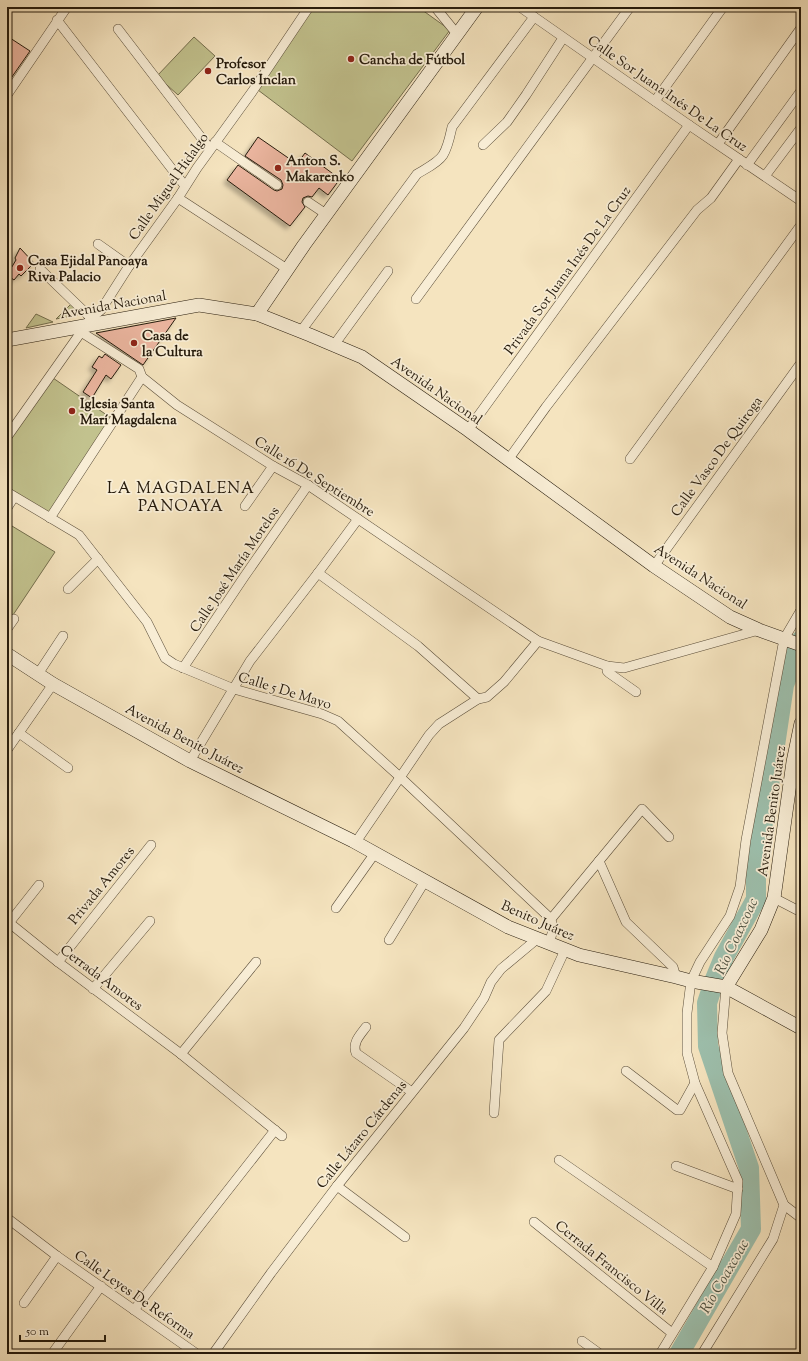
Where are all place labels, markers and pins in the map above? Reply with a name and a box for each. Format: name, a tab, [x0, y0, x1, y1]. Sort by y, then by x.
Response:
place label: Cancha de Fútbol	[359, 51, 465, 71]
marker: Cancha de Fútbol	[346, 54, 356, 64]
place label: Profesor Carlos Inclan	[216, 55, 297, 91]
marker: Profesor Carlos Inclan	[203, 66, 213, 76]
place label: Anton S. Makarenko	[286, 152, 355, 188]
marker: Anton S. Makarenko	[273, 163, 283, 173]
place label: Casa Ejidal Panoaya Riva Palacio	[28, 252, 148, 288]
marker: Casa Ejidal Panoaya Riva Palacio	[15, 263, 25, 273]
place label: Casa de la Cultura	[142, 327, 203, 363]
marker: Casa de la Cultura	[129, 338, 139, 348]
place label: Iglesia Santa Marí Magdalena	[80, 395, 177, 431]
marker: Iglesia Santa Marí Magdalena	[67, 406, 77, 416]

